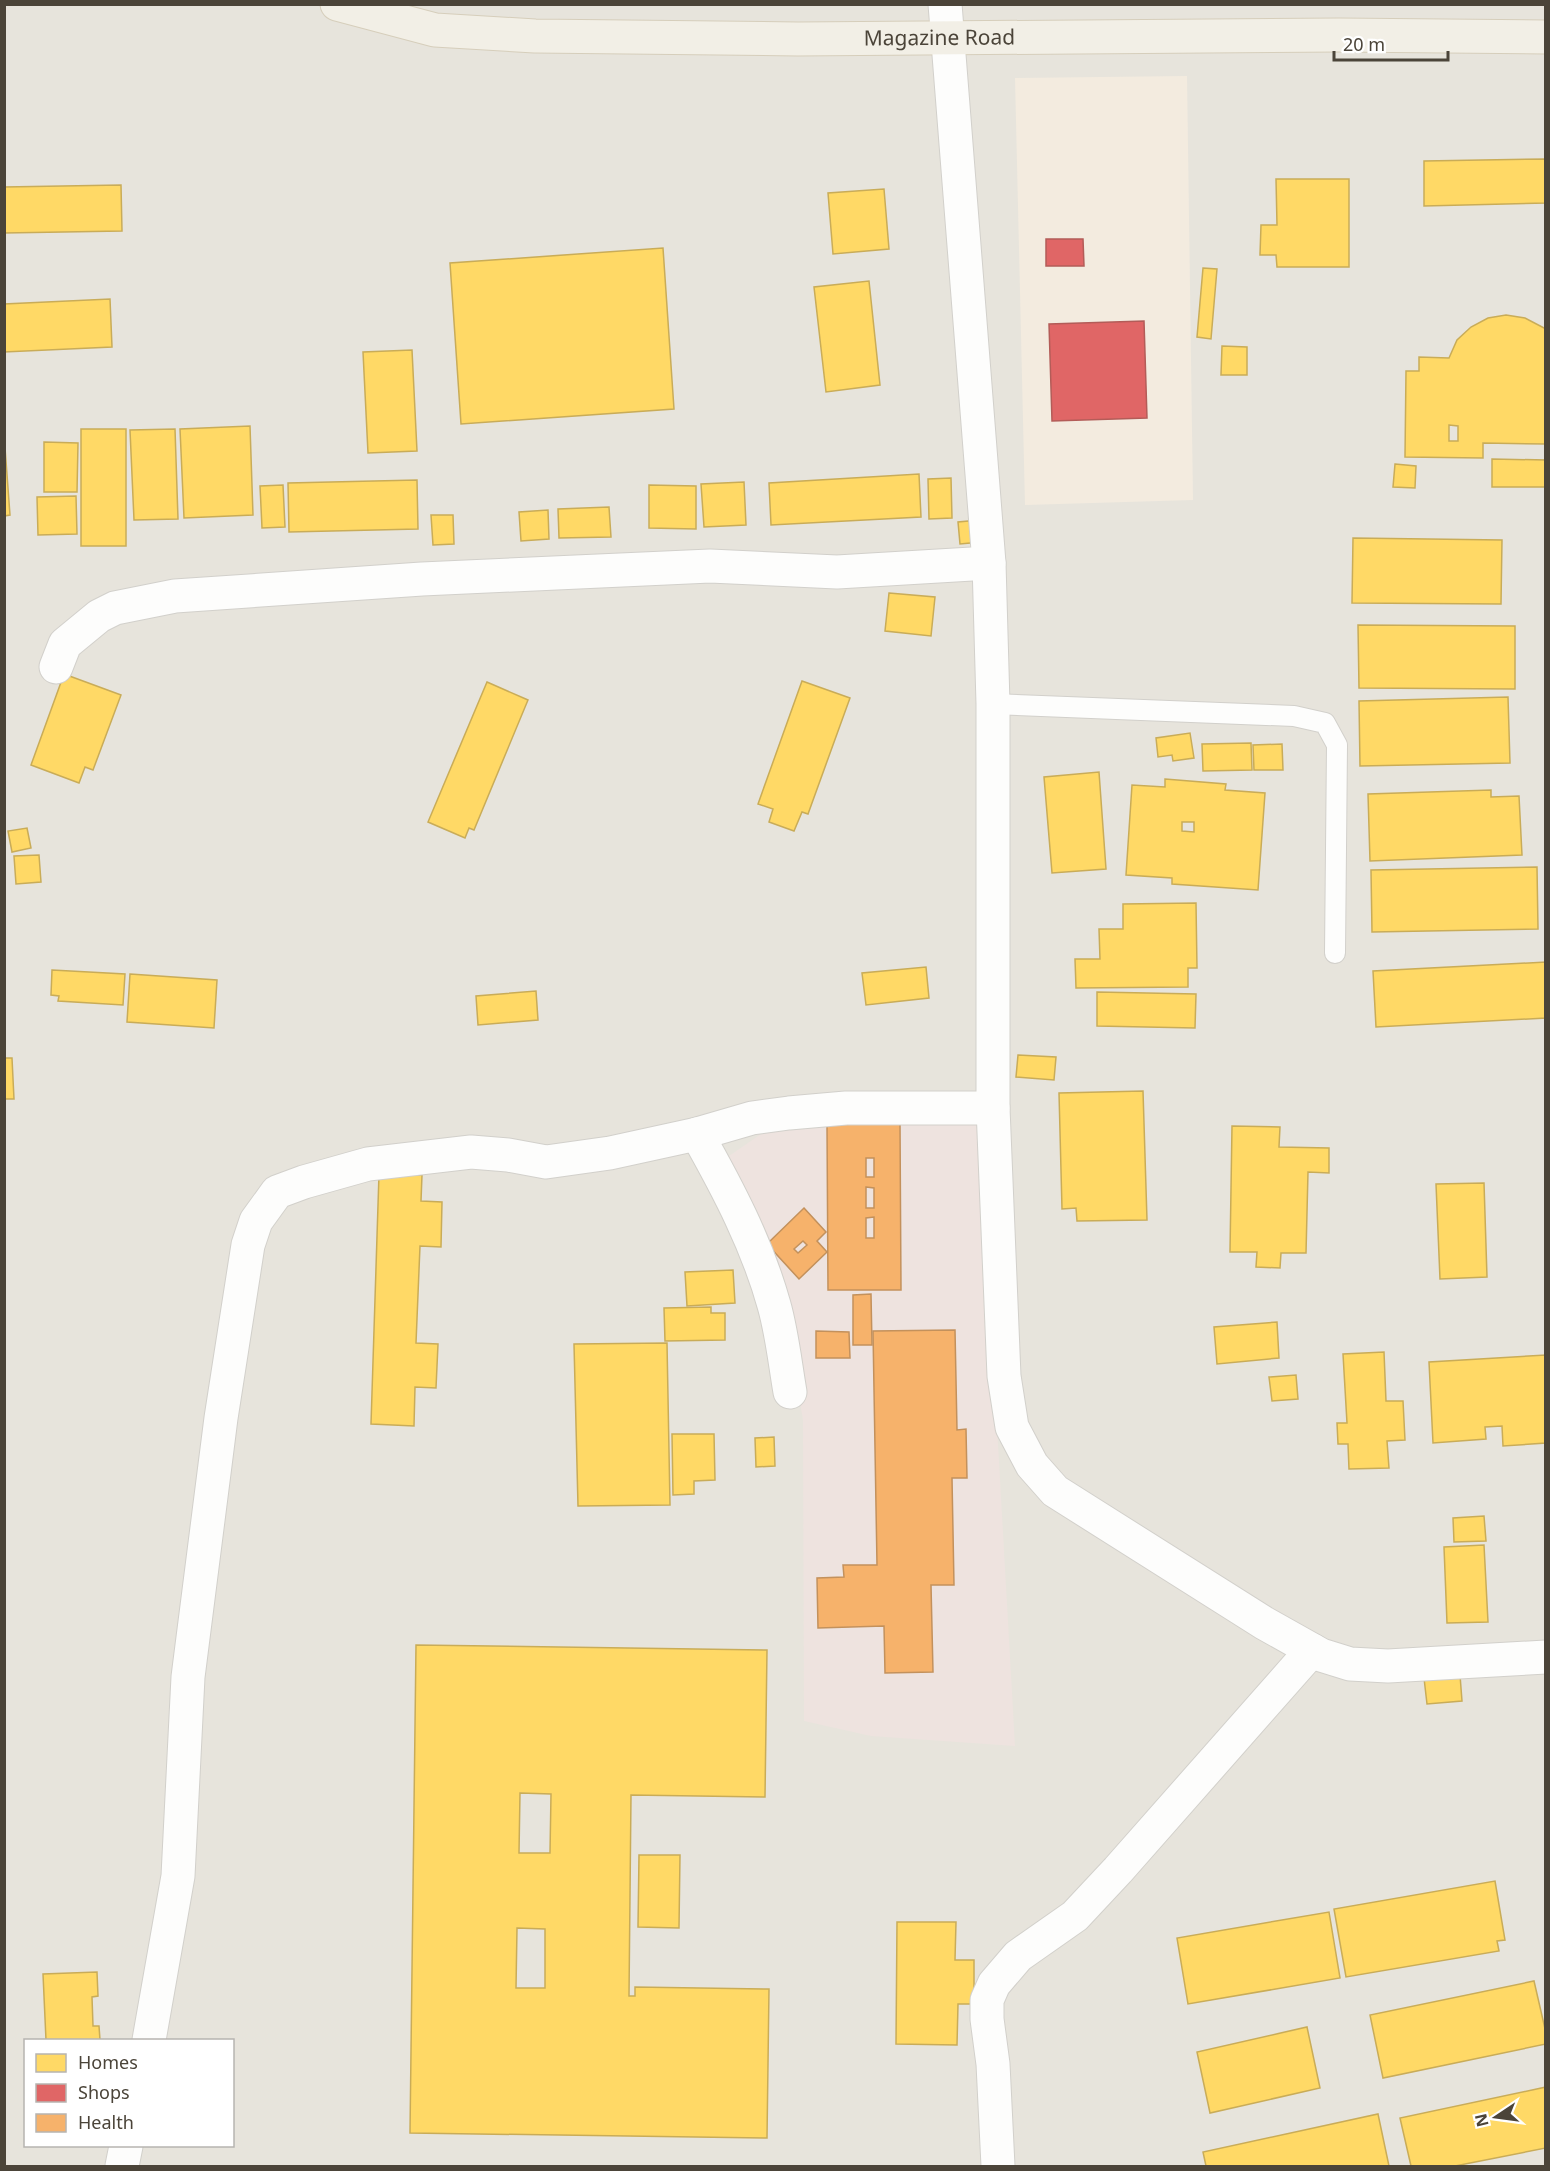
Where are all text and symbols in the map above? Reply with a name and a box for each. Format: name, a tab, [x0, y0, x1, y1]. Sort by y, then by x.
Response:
street label: Magazine Road	[863, 22, 1015, 52]
scale bar	[1334, 24, 1448, 62]
text: 20 m	[1343, 32, 1385, 56]
legend	[24, 2039, 234, 2147]
text: Homes	[78, 2050, 138, 2074]
text: Shops	[78, 2080, 130, 2104]
north arrow	[1466, 2087, 1526, 2147]
text: Health	[78, 2110, 134, 2134]
text: N	[1469, 2112, 1494, 2129]

